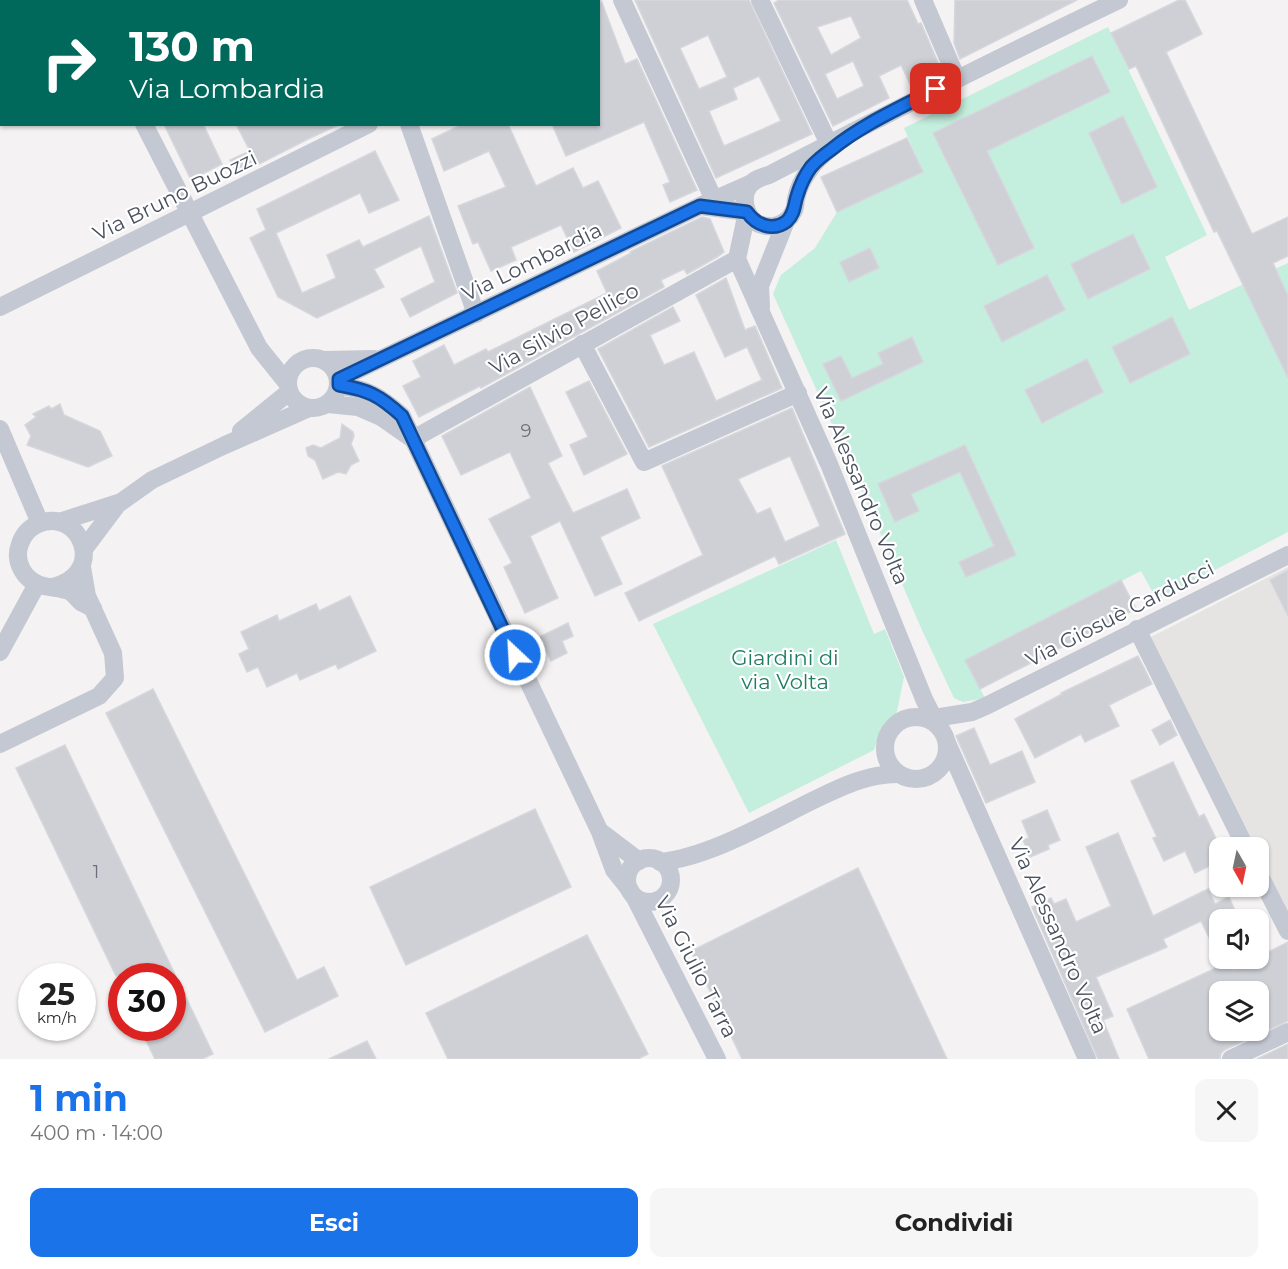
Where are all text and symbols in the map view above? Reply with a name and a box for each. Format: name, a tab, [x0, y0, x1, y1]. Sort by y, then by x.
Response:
text: 130 m	[129, 20, 255, 72]
icon: right	[30, 24, 108, 102]
pin	[910, 63, 961, 114]
text: Via Lombardia	[129, 72, 325, 105]
icon: arrive	[919, 72, 952, 105]
street label: Via Bruno Buozzi	[89, 145, 261, 246]
street label: Via Lombardia	[458, 217, 606, 306]
street label: Via Silvio Pellico	[485, 277, 643, 380]
street label: Via Alessandro Volta	[809, 383, 914, 588]
house number: 9	[521, 420, 532, 442]
street label: Via Giosuè Carducci	[1021, 555, 1218, 672]
position arrow	[483, 623, 547, 687]
park label: Giardini di via Volta	[731, 645, 839, 694]
street label: Via Alessandro Volta	[1004, 834, 1113, 1038]
north arrow	[1209, 837, 1269, 897]
map controls	[1209, 837, 1269, 1041]
house number: 1	[93, 861, 99, 883]
street label: Via Giulio Tarra	[650, 892, 743, 1042]
button: sound	[1209, 909, 1269, 969]
speed limit sign: 30	[108, 963, 186, 1041]
text: 25	[39, 976, 75, 1013]
button: layers	[1209, 981, 1269, 1041]
text: km/h	[37, 1008, 77, 1027]
text: 1 min	[30, 1076, 128, 1120]
button: close	[1195, 1079, 1258, 1142]
text: 400 m · 14:00	[30, 1121, 163, 1145]
button: Esci	[30, 1188, 638, 1257]
button: Condividi	[650, 1188, 1258, 1257]

